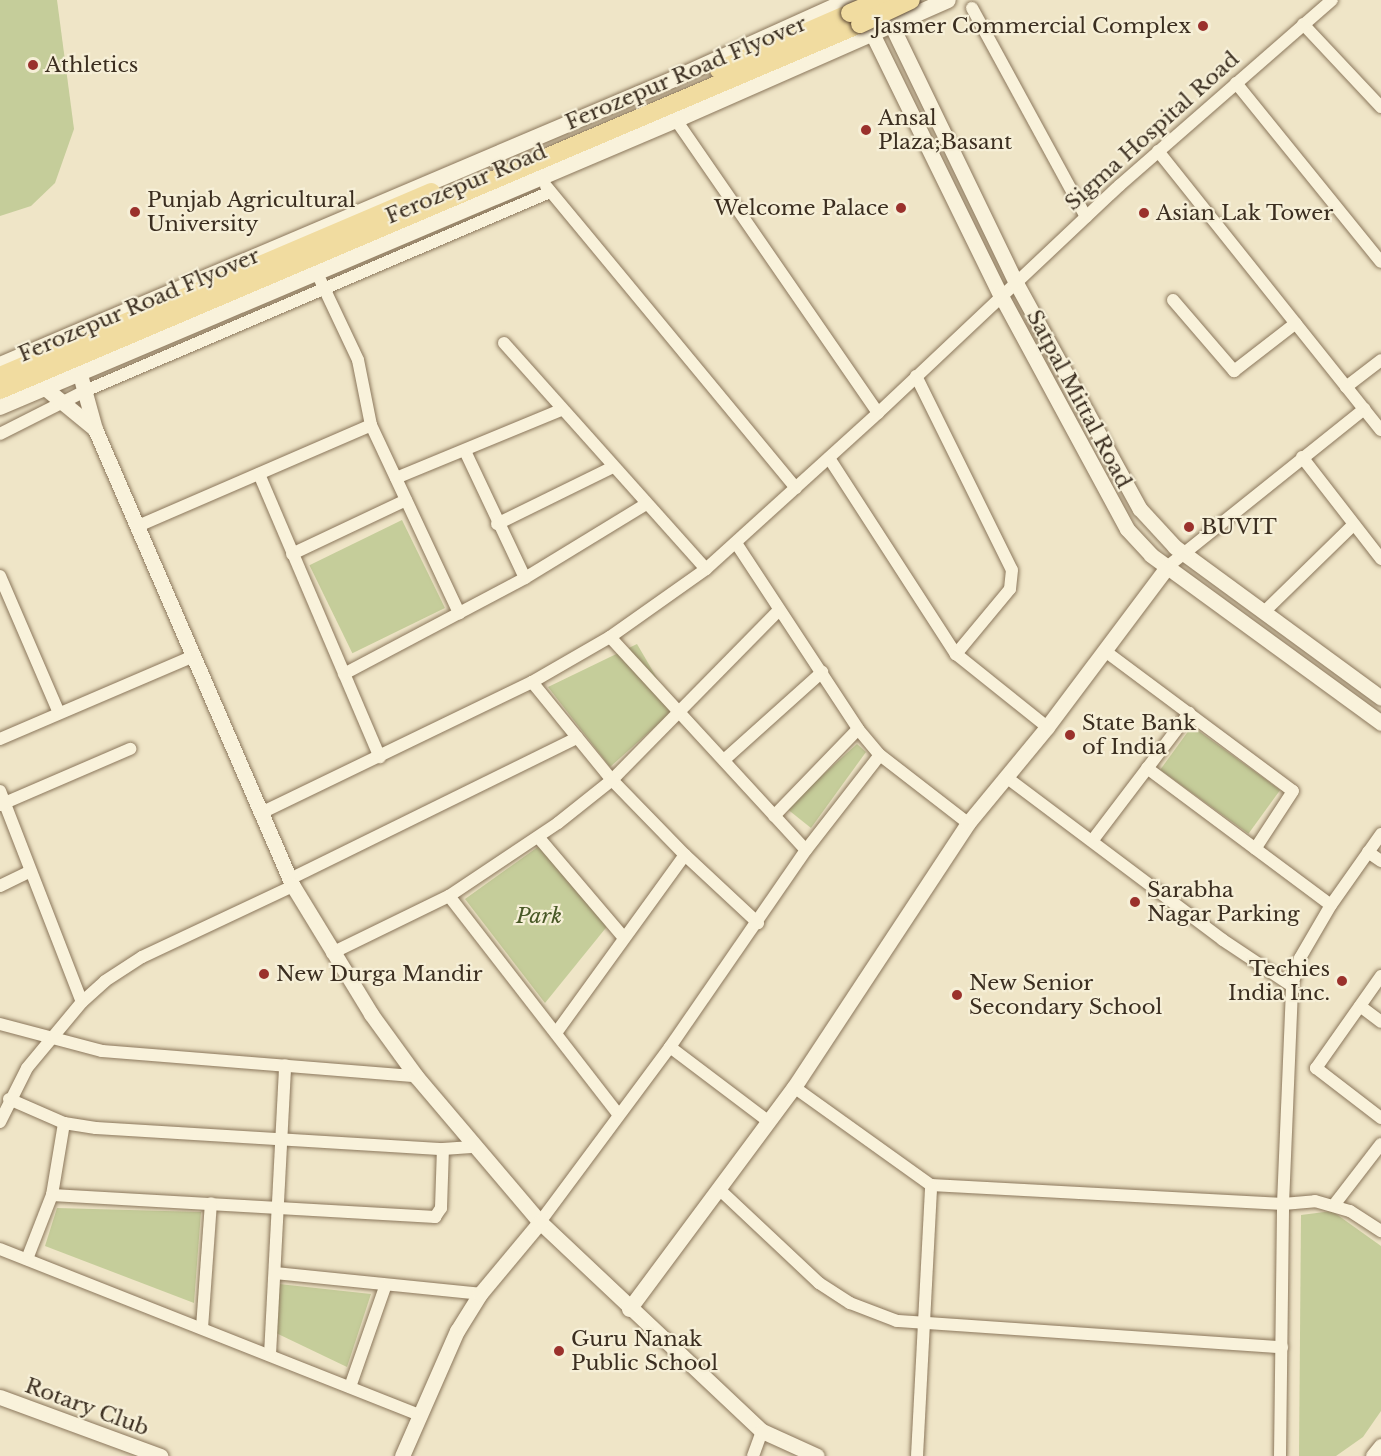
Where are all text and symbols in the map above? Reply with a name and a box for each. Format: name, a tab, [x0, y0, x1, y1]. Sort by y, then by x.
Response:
street label: Ferozepur Road Flyover	[561, 11, 811, 135]
place label: Jasmer Commercial Complex	[872, 13, 1191, 39]
marker: Jasmer Commercial Complex	[1196, 19, 1210, 33]
street label: Sigma Hospital Road	[1060, 46, 1244, 216]
place label: Athletics	[45, 52, 138, 78]
marker: Athletics	[26, 58, 40, 72]
place label: Ansal Plaza;Basant	[878, 105, 1012, 155]
marker: Ansal Plaza;Basant	[859, 123, 873, 137]
street label: Ferozepur Road	[382, 139, 550, 229]
place label: Punjab Agricultural University	[147, 187, 356, 237]
place label: Welcome Palace	[714, 195, 889, 221]
place label: Asian Lak Tower	[1156, 200, 1334, 226]
marker: Welcome Palace	[894, 201, 908, 215]
marker: Punjab Agricultural University	[128, 205, 142, 219]
marker: Asian Lak Tower	[1137, 206, 1151, 220]
street label: Ferozepur Road Flyover	[14, 243, 264, 367]
street label: Satpal Mittal Road	[1021, 306, 1137, 492]
place label: BUVIT	[1201, 514, 1277, 540]
marker: BUVIT	[1182, 520, 1196, 534]
place label: State Bank of India	[1082, 710, 1196, 760]
marker: State Bank of India	[1063, 728, 1077, 742]
place label: Sarabha Nagar Parking	[1147, 877, 1300, 927]
marker: Sarabha Nagar Parking	[1128, 895, 1142, 909]
park label: Park	[516, 903, 562, 929]
place label: Techies India Inc.	[1228, 956, 1330, 1006]
place label: New Durga Mandir	[276, 961, 483, 987]
marker: New Durga Mandir	[257, 967, 271, 981]
place label: New Senior Secondary School	[969, 970, 1163, 1020]
marker: Techies India Inc.	[1335, 974, 1349, 988]
marker: New Senior Secondary School	[950, 988, 964, 1002]
place label: Guru Nanak Public School	[571, 1326, 718, 1376]
marker: Guru Nanak Public School	[552, 1344, 566, 1358]
street label: Rotary Club	[21, 1373, 153, 1441]

